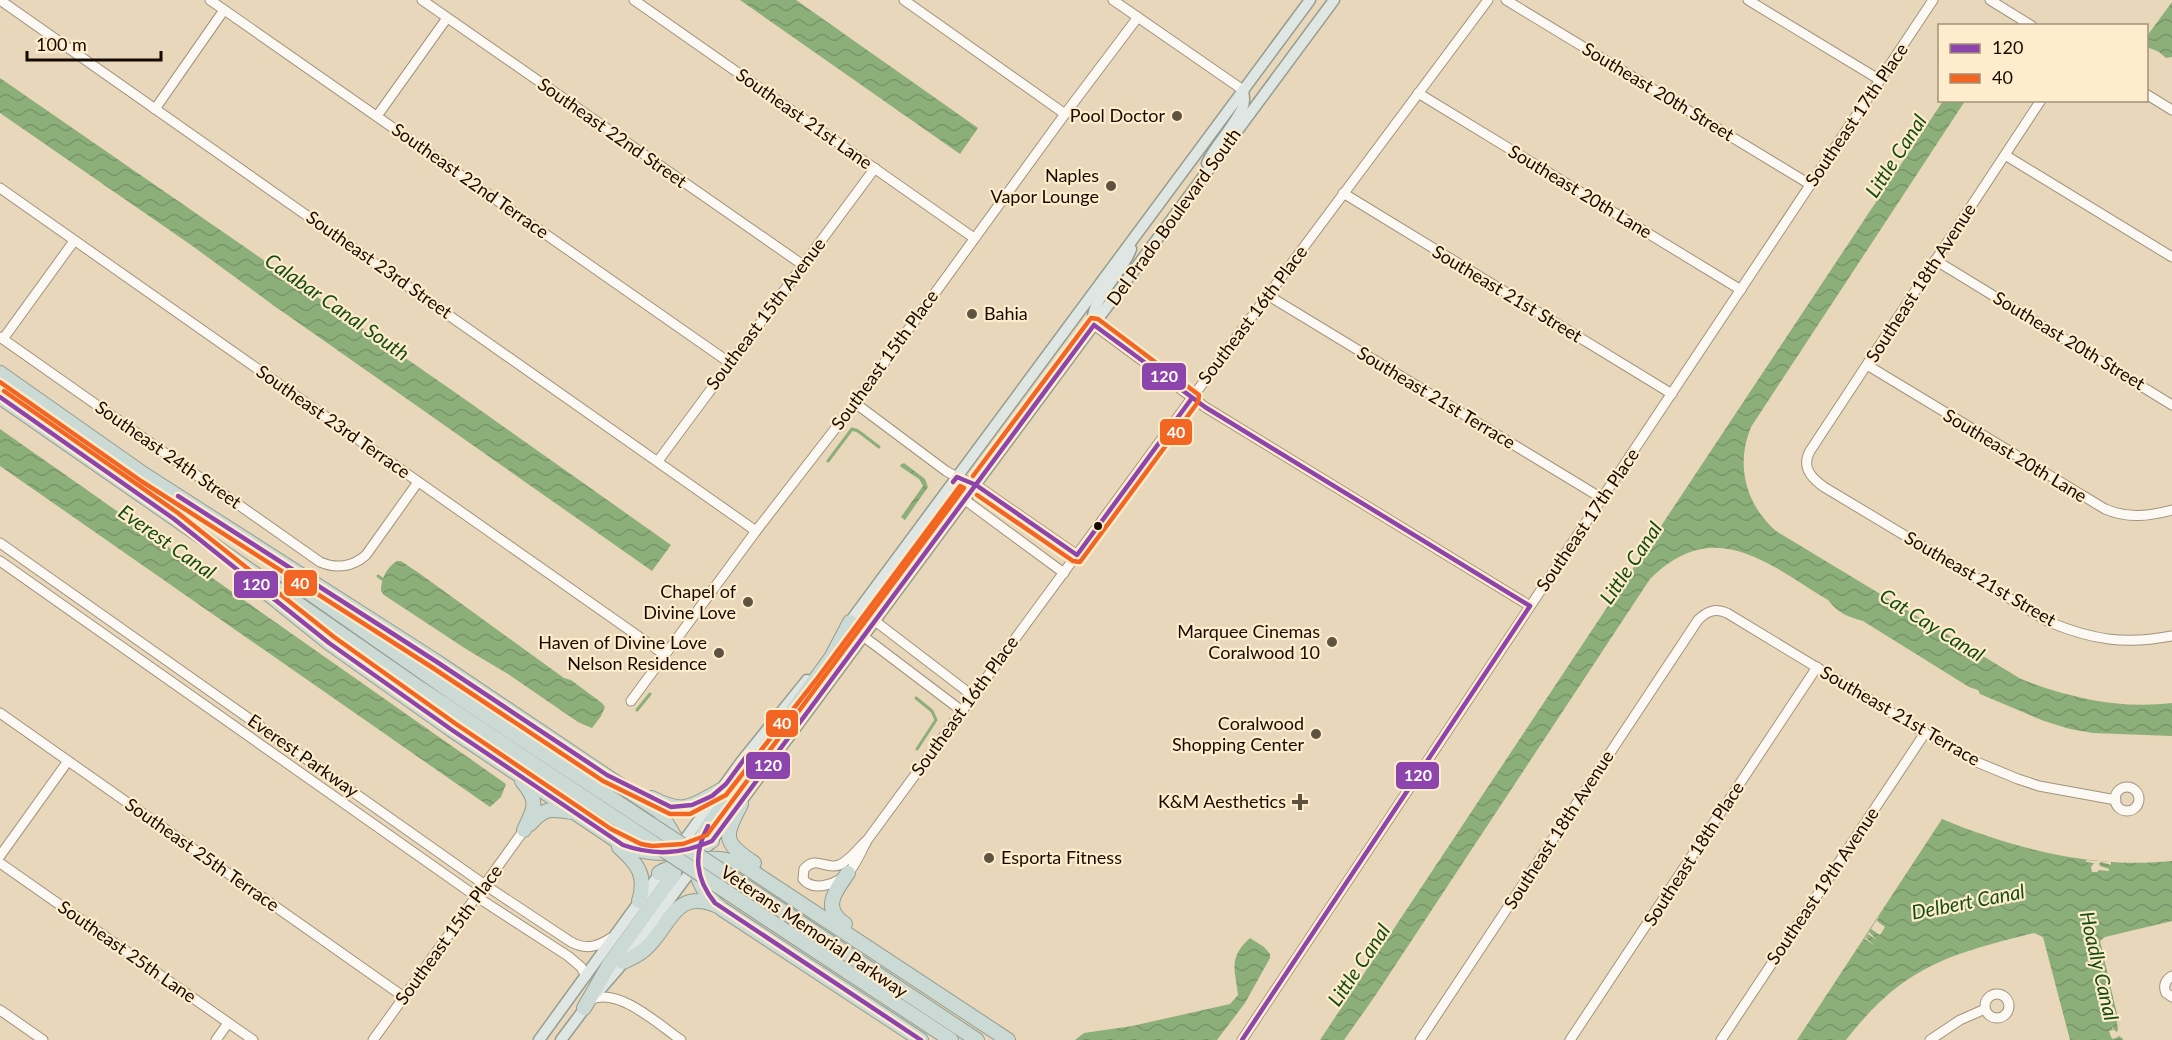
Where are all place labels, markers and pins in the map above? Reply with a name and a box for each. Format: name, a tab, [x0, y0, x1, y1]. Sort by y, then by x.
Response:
place label: Pool Doctor	[1070, 104, 1165, 126]
marker: Pool Doctor	[1170, 109, 1184, 123]
place label: Naples Vapor Lounge	[991, 164, 1099, 207]
marker: Naples Vapor Lounge	[1104, 179, 1118, 193]
place label: Bahia	[984, 302, 1028, 324]
marker: Bahia	[965, 307, 979, 321]
unlabelled marker	[1092, 520, 1104, 532]
place label: Chapel of Divine Love	[643, 580, 737, 623]
marker: Chapel of Divine Love	[741, 595, 755, 609]
place label: Marquee Cinemas Coralwood 10	[1177, 620, 1320, 663]
place label: Haven of Divine Love Nelson Residence	[538, 631, 707, 674]
marker: Marquee Cinemas Coralwood 10	[1325, 635, 1339, 649]
marker: Haven of Divine Love Nelson Residence	[712, 646, 726, 660]
place label: Coralwood Shopping Center	[1172, 712, 1304, 755]
marker: Coralwood Shopping Center	[1309, 727, 1323, 741]
place label: K&M Aesthetics	[1158, 790, 1286, 812]
marker: K&M Aesthetics	[1291, 793, 1309, 811]
place label: Esporta Fitness	[1001, 846, 1122, 868]
marker: Esporta Fitness	[982, 851, 996, 865]

